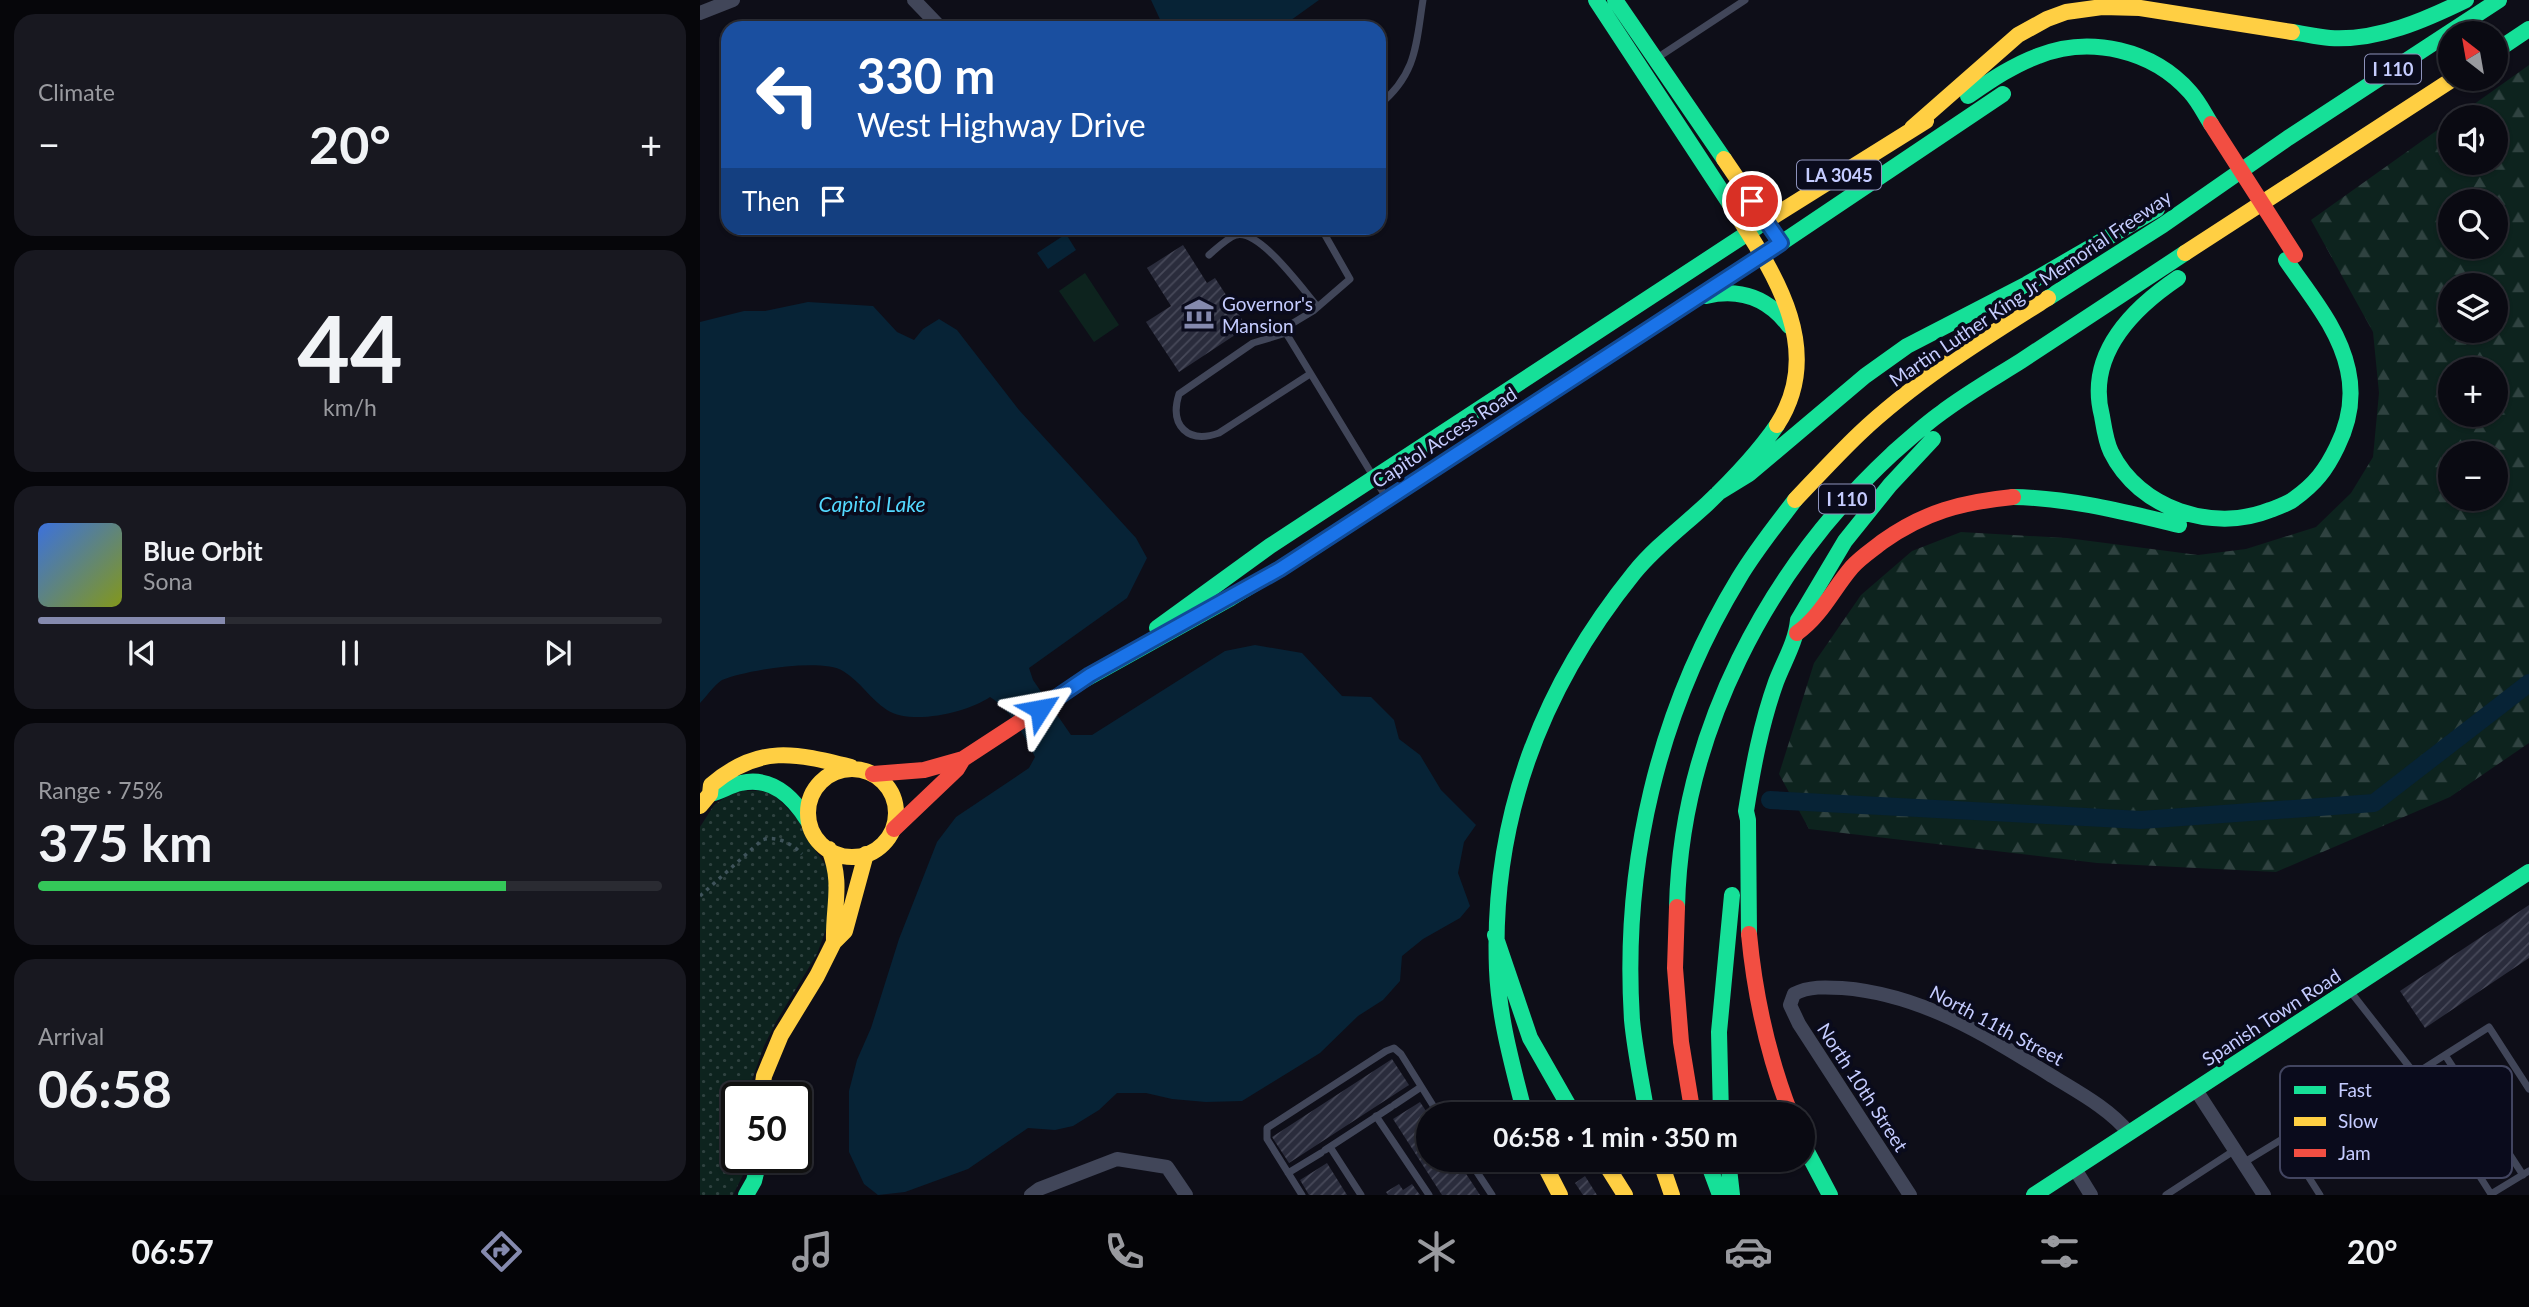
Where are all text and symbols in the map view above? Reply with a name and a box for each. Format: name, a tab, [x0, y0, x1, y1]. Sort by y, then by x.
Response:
north arrow	[2438, 21, 2508, 91]
map controls	[2438, 21, 2508, 511]
text: 330 m	[857, 46, 995, 104]
icon: left	[742, 49, 833, 140]
road number: I 110	[2365, 55, 2421, 84]
text: Climate	[38, 78, 115, 106]
text: West Highway Drive	[857, 105, 1146, 144]
button: sound	[2438, 105, 2508, 175]
text: 20°	[309, 113, 391, 175]
text: −	[38, 121, 60, 167]
text: +	[640, 121, 662, 167]
road number: LA 3045	[1797, 160, 1881, 190]
pin	[1722, 171, 1782, 231]
icon: arrive	[814, 182, 852, 220]
icon: arrive	[1733, 182, 1771, 220]
text: Then	[742, 185, 800, 217]
street label: Martin Luther King Jr Memorial Freeway	[1885, 185, 2175, 391]
button: search	[2438, 189, 2508, 259]
button: layers	[2438, 273, 2508, 343]
place label: Governor's Mansion	[1222, 292, 1313, 337]
text: 44	[297, 293, 403, 402]
museum icon: Governor's Mansion	[1182, 297, 1216, 331]
button: +	[2438, 357, 2508, 427]
street label: Capitol Access Road	[1367, 382, 1521, 492]
text: km/h	[323, 393, 377, 421]
button: −	[2438, 441, 2508, 511]
road number: I 110	[1819, 485, 1875, 514]
water label: Capitol Lake	[818, 491, 926, 516]
text: Blue Orbit	[143, 535, 263, 567]
text: Sona	[143, 567, 193, 595]
icon: previous	[123, 634, 161, 672]
icon: pause	[331, 634, 369, 672]
icon: next	[539, 634, 577, 672]
position arrow	[1003, 672, 1077, 746]
text: Range · 75%	[38, 776, 163, 804]
text: 375 km	[38, 811, 212, 873]
street label: Spanish Town Road	[2197, 964, 2345, 1070]
street label: North 11th Street	[1926, 980, 2068, 1070]
street label: North 10th Street	[1813, 1018, 1913, 1156]
text: Arrival	[38, 1022, 104, 1050]
text: 06:58	[38, 1057, 172, 1119]
legend	[2280, 1066, 2512, 1178]
text: Fast	[2338, 1078, 2372, 1101]
speed limit sign: 50	[721, 1082, 812, 1173]
text: Slow	[2338, 1109, 2378, 1132]
text: 06:58 · 1 min · 350 m	[1493, 1121, 1738, 1153]
text: Jam	[2338, 1141, 2371, 1164]
icon: directions	[477, 1227, 526, 1276]
icon: music	[788, 1227, 837, 1276]
icon: phone	[1100, 1227, 1149, 1276]
icon: climate	[1412, 1227, 1461, 1276]
icon: car	[1724, 1227, 1773, 1276]
icon: filters	[2035, 1227, 2084, 1276]
text: 06:57	[131, 1232, 214, 1271]
text: 20°	[2347, 1232, 2398, 1271]

